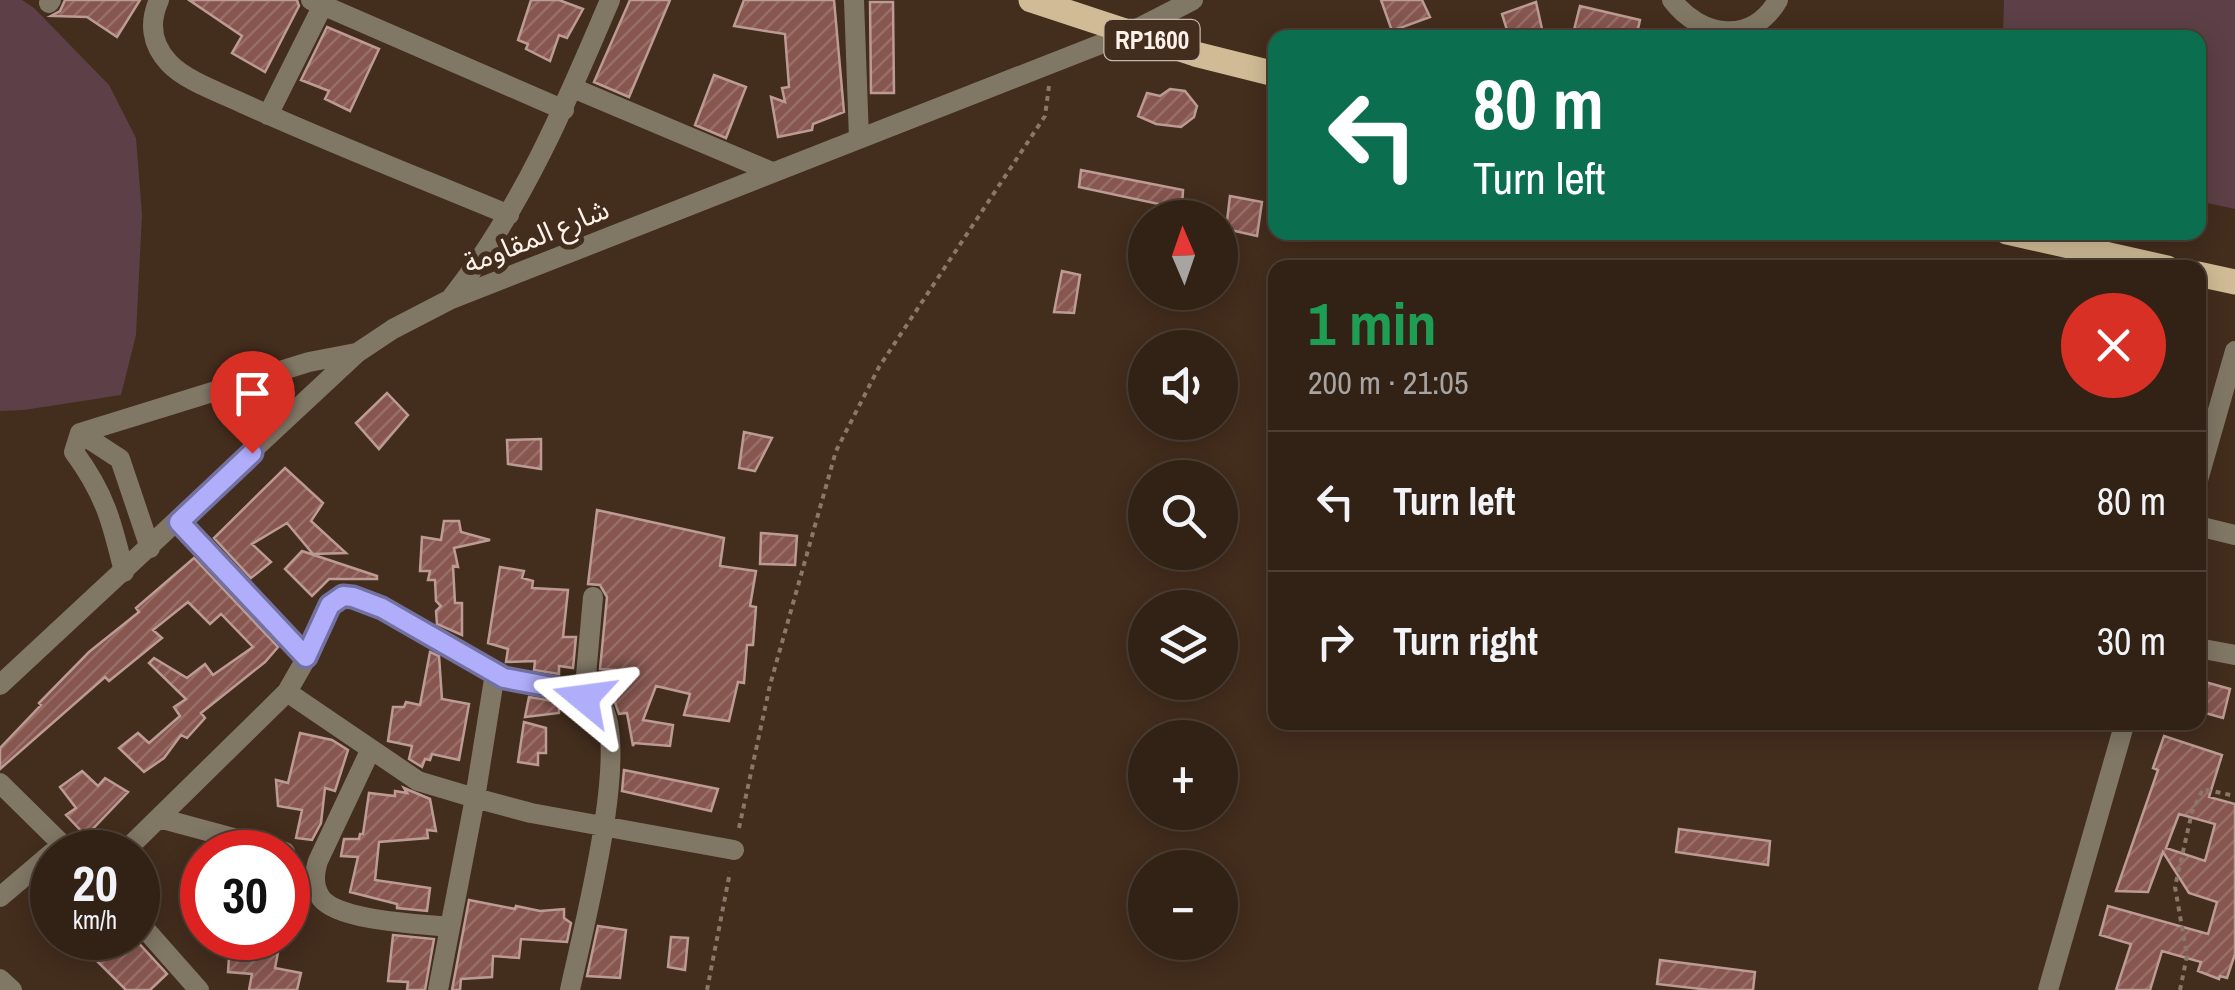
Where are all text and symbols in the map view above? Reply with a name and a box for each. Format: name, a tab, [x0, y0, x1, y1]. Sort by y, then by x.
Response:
road number: RP1600	[1104, 20, 1200, 60]
text: 80 m	[1473, 57, 1604, 151]
icon: left	[1308, 70, 1438, 200]
text: Turn left	[1473, 147, 1605, 208]
street label: شارع المقاومة	[458, 190, 615, 284]
north arrow	[1128, 200, 1238, 310]
map controls	[1128, 200, 1238, 960]
text: 1 min	[1308, 283, 1437, 364]
button: close	[2061, 293, 2166, 398]
button: sound	[1128, 330, 1238, 440]
pin	[210, 351, 295, 454]
text: 200 m · 21:05	[1308, 361, 1468, 404]
icon: arrive	[225, 366, 280, 421]
button: search	[1128, 460, 1238, 570]
icon: left	[1308, 474, 1363, 529]
text: Turn left	[1393, 476, 1515, 527]
text: 80 m	[2097, 476, 2166, 527]
button: layers	[1128, 590, 1238, 700]
icon: right	[1308, 614, 1363, 669]
text: Turn right	[1393, 616, 1538, 667]
text: 30 m	[2097, 616, 2166, 667]
position arrow	[532, 646, 636, 750]
button: +	[1128, 720, 1238, 830]
speed limit sign: 30	[180, 830, 310, 960]
text: 20	[72, 849, 118, 917]
button: −	[1128, 850, 1238, 960]
text: km/h	[73, 903, 117, 937]

